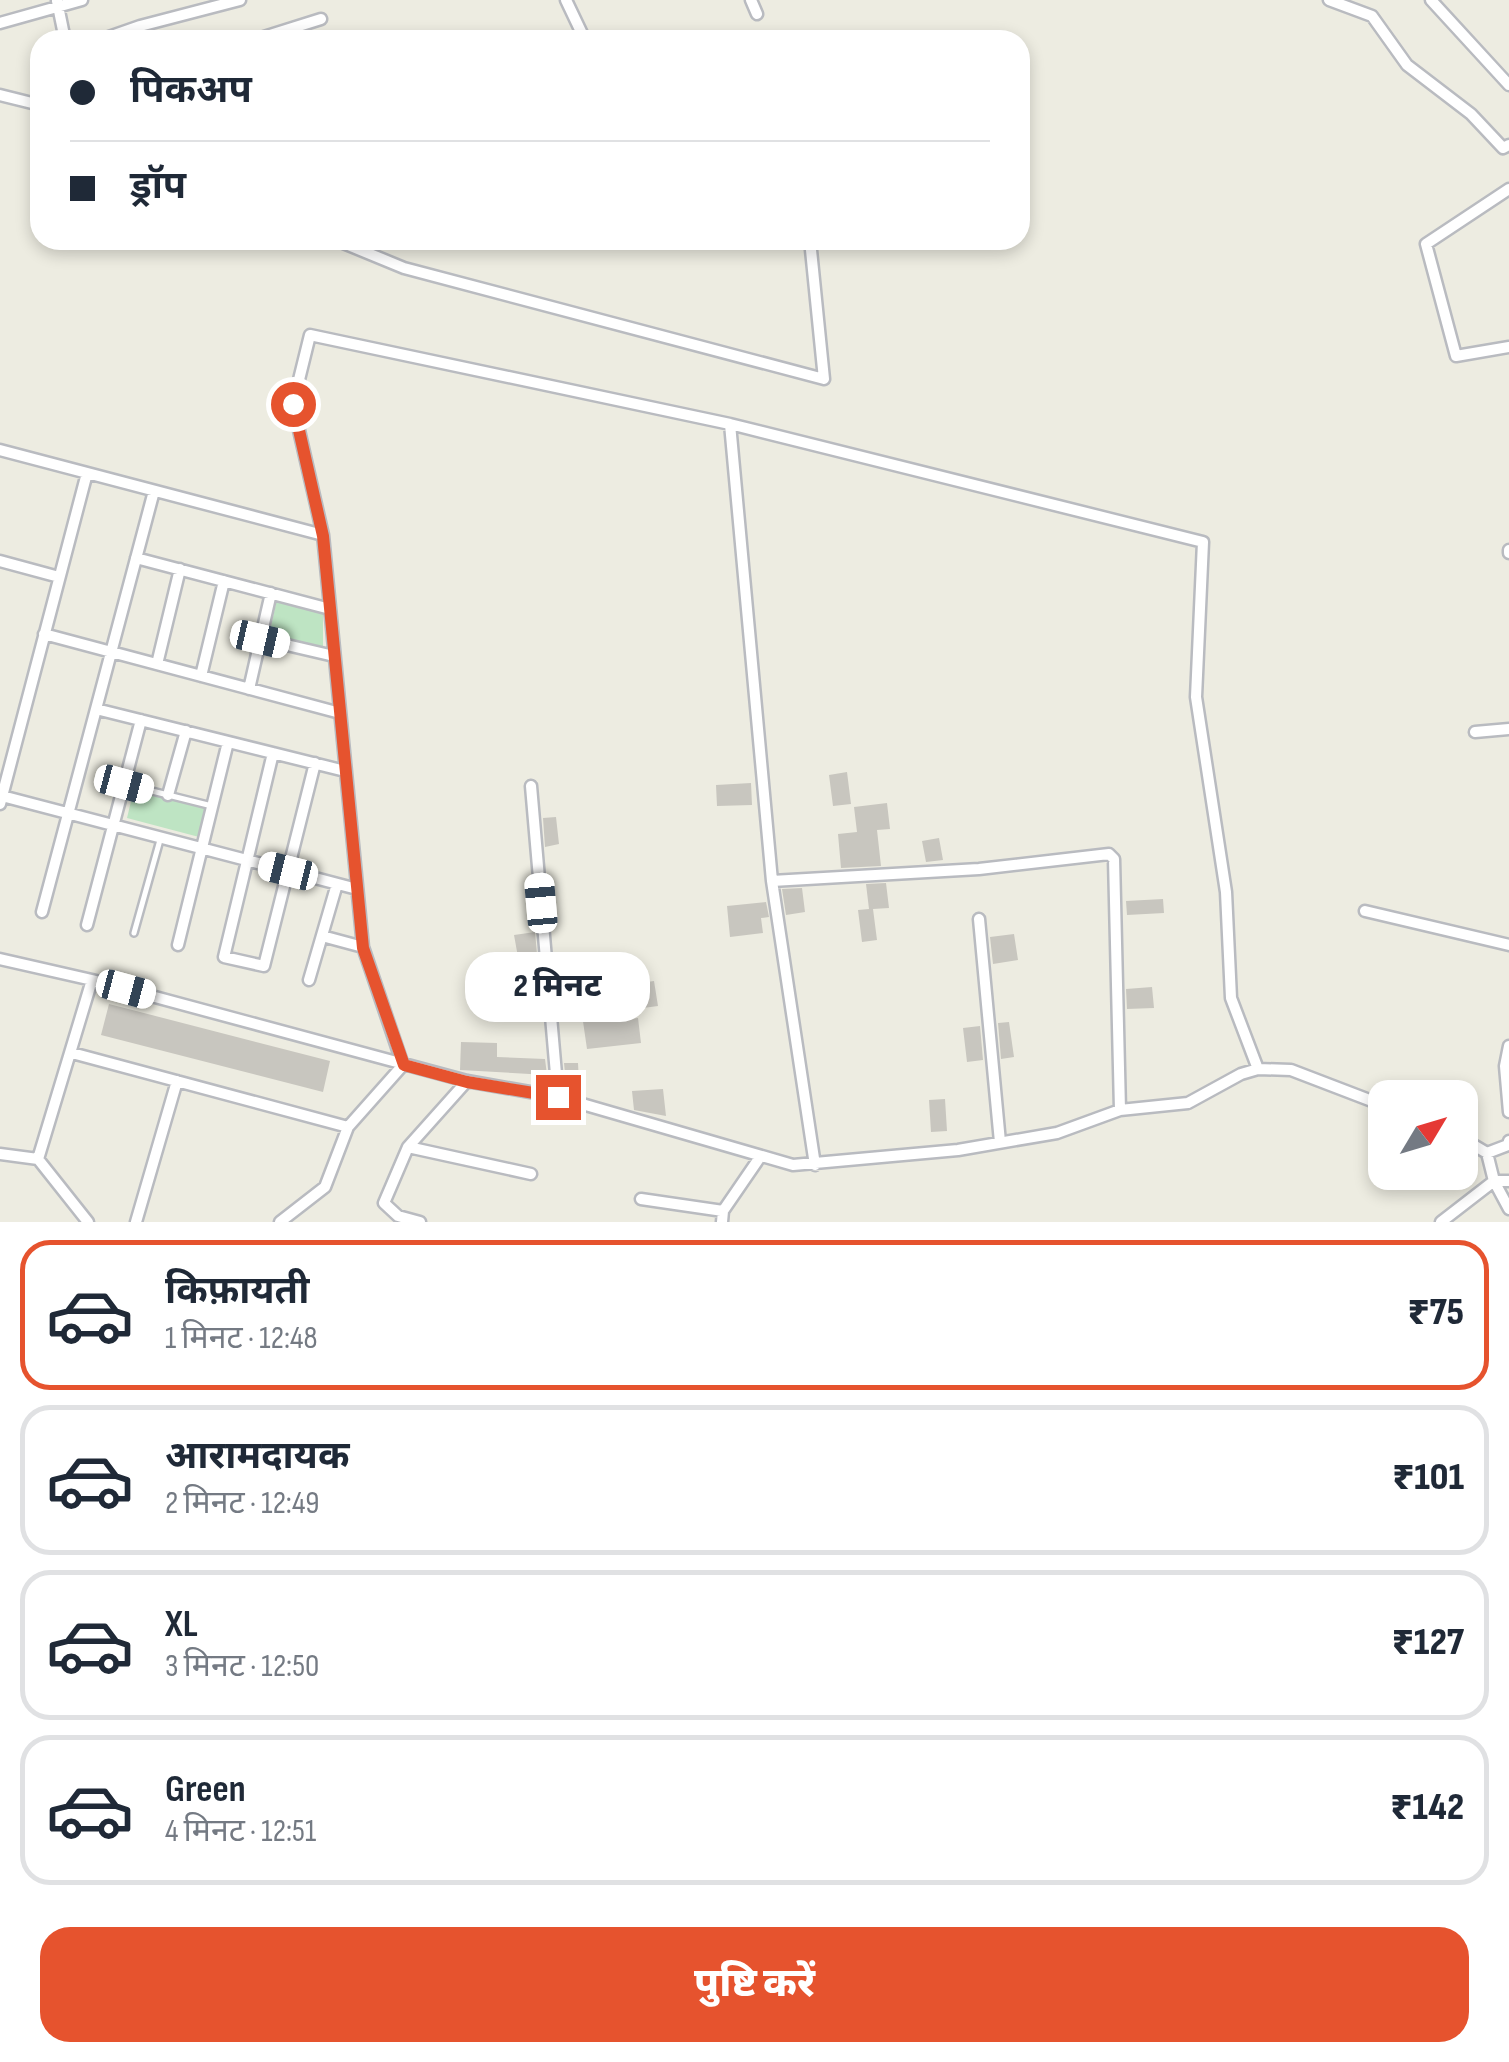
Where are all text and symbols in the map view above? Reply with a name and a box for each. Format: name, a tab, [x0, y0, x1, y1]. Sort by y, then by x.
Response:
text: पिकअप	[130, 68, 252, 113]
text: ड्रॉप	[130, 164, 186, 209]
route start	[271, 382, 316, 427]
car	[227, 618, 293, 660]
car	[91, 762, 157, 806]
car	[255, 849, 321, 893]
car	[523, 872, 559, 934]
callout: 2 मिनट	[466, 952, 650, 1022]
car	[93, 967, 159, 1011]
text: 2 मिनट	[513, 967, 602, 1006]
route end	[536, 1075, 581, 1120]
north arrow	[1368, 1080, 1478, 1190]
map controls	[1368, 1080, 1478, 1190]
text: किफ़ायती	[165, 1269, 309, 1314]
icon: car	[45, 1270, 135, 1360]
text: ₹75	[1408, 1290, 1464, 1335]
text: 1 मिनट · 12:48	[165, 1319, 317, 1358]
text: आरामदायक	[165, 1434, 349, 1479]
icon: car	[45, 1435, 135, 1525]
text: ₹101	[1392, 1455, 1464, 1500]
text: 2 मिनट · 12:49	[165, 1484, 320, 1523]
icon: car	[45, 1600, 135, 1690]
text: XL	[165, 1602, 198, 1647]
text: ₹127	[1392, 1620, 1464, 1665]
text: 3 मिनट · 12:50	[165, 1647, 319, 1686]
icon: car	[45, 1765, 135, 1855]
text: Green	[165, 1767, 246, 1812]
text: ₹142	[1390, 1785, 1464, 1830]
text: 4 मिनट · 12:51	[165, 1812, 316, 1851]
button: पुष्टि करें	[40, 1927, 1469, 2042]

